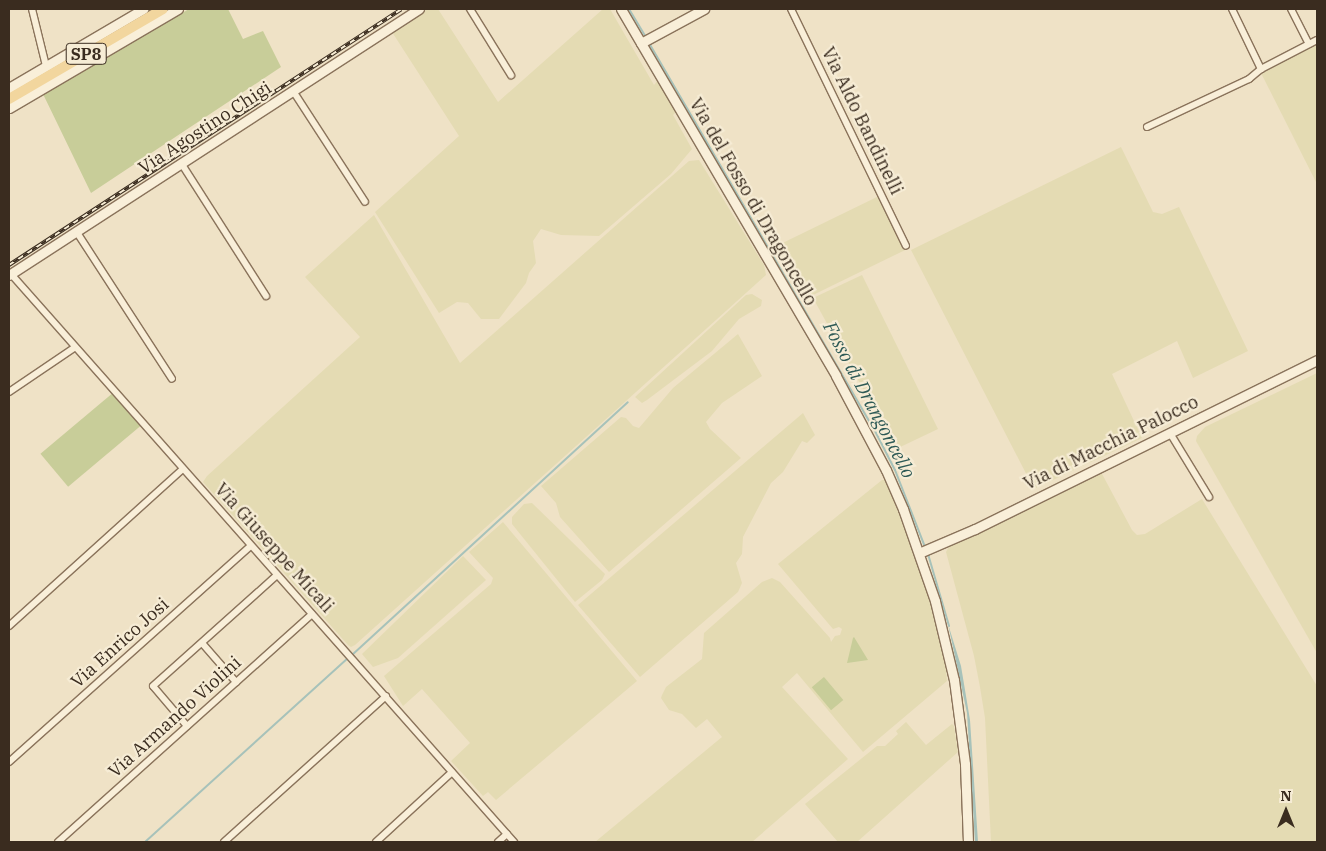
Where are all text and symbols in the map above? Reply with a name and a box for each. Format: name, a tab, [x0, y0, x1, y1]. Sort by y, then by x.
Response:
road number: SP8	[65, 41, 107, 68]
street label: Via Aldo Bandinelli	[817, 44, 907, 198]
street label: Via Agostino Chigi	[135, 77, 275, 179]
street label: Via del Fosso di Dragoncello	[685, 94, 821, 310]
water label: Fosso di Drangoncello	[818, 318, 920, 482]
street label: Via di Macchia Palocco	[1020, 391, 1202, 495]
street label: Via Giuseppe Micali	[210, 479, 338, 617]
street label: Via Enrico Josi	[67, 593, 173, 693]
street label: Via Armando Violini	[104, 652, 246, 782]
north arrow	[1261, 786, 1311, 836]
text: N	[1280, 787, 1292, 805]

